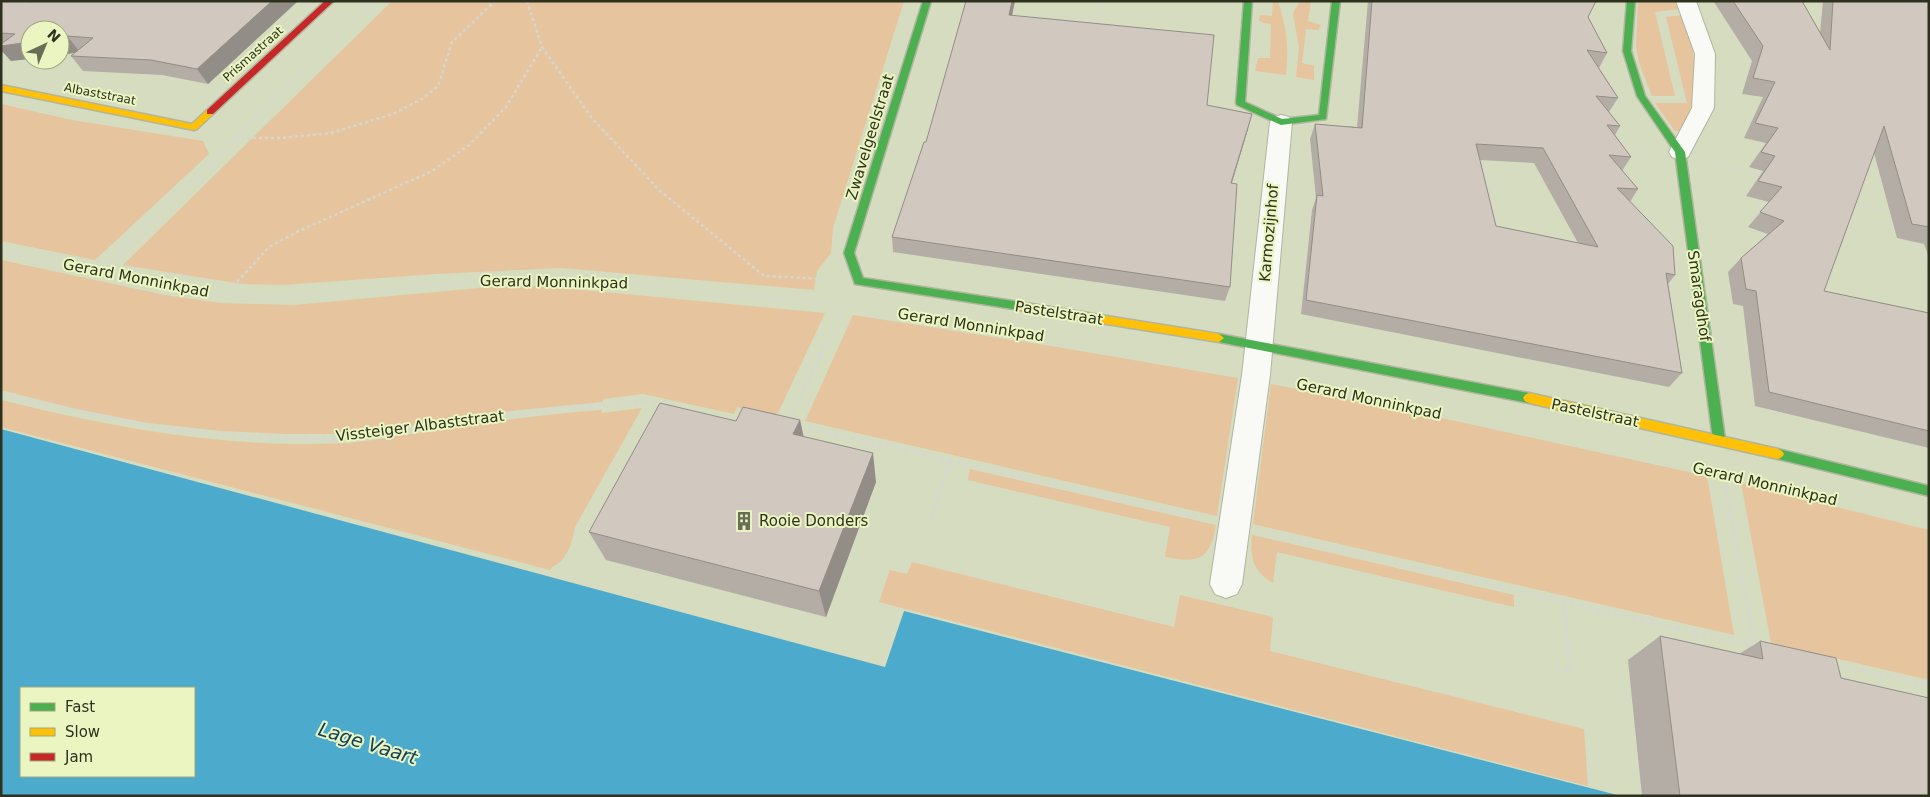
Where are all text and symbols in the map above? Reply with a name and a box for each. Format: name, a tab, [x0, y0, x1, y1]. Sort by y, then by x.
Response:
north arrow	[20, 20, 70, 70]
street label: Prismastraat	[220, 23, 286, 85]
text: N	[44, 26, 64, 45]
street label: Zwavelgeelstraat	[842, 72, 898, 202]
street label: Albaststraat	[63, 80, 137, 108]
street label: Karmozijnhof	[1256, 183, 1282, 283]
street label: Smaragdhof	[1684, 249, 1714, 343]
street label: Gerard Monninkpad	[62, 255, 210, 301]
street label: Gerard Monninkpad	[480, 272, 628, 292]
street label: Pastelstraat	[1014, 297, 1104, 329]
street label: Gerard Monninkpad	[896, 305, 1046, 345]
street label: Gerard Monninkpad	[1295, 375, 1443, 423]
street label: Pastelstraat	[1550, 395, 1640, 431]
street label: Vissteiger Albaststraat	[335, 407, 505, 445]
street label: Gerard Monninkpad	[1691, 459, 1839, 509]
building icon: Rooie Donders	[733, 510, 755, 532]
place label: Rooie Donders	[759, 512, 868, 530]
legend	[20, 687, 195, 777]
text: Fast	[65, 698, 95, 716]
water label: Lage Vaart	[316, 718, 422, 769]
text: Slow	[65, 723, 100, 741]
text: Jam	[64, 748, 93, 766]

